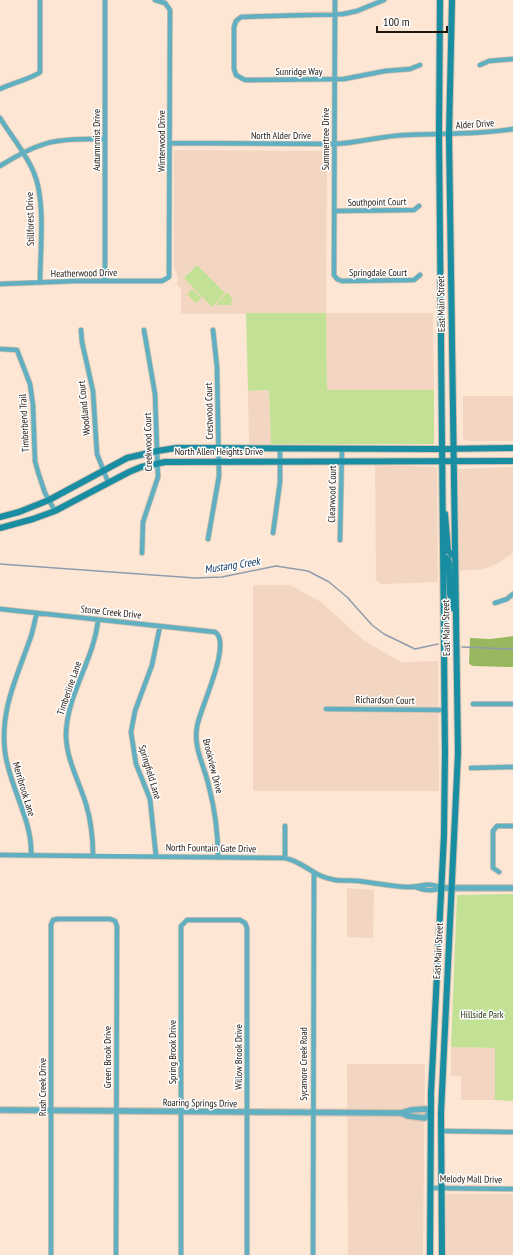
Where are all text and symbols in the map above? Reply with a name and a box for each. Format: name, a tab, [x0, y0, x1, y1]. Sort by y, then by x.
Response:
scale bar	[377, 8, 447, 34]
text: 100 m	[383, 14, 410, 29]
street label: Sunridge Way	[276, 65, 323, 78]
street label: Summertree Drive	[319, 108, 332, 170]
street label: Autumnmist Drive	[90, 109, 103, 171]
street label: Winterwood Drive	[155, 110, 168, 172]
street label: Alder Drive	[455, 116, 495, 132]
street label: North Alder Drive	[251, 129, 311, 142]
street label: Stillforest Drive	[23, 192, 37, 246]
street label: Southpoint Court	[347, 195, 407, 209]
street label: Heatherwood Drive	[51, 266, 117, 280]
street label: Springdale Court	[349, 266, 407, 279]
street label: East Main Street	[434, 275, 448, 332]
street label: Woodland Court	[75, 380, 93, 436]
street label: Crestwood Court	[202, 382, 216, 440]
street label: Timberbend Trail	[16, 393, 32, 452]
street label: Creekwood Court	[141, 412, 155, 472]
street label: North Allen Heights Drive	[175, 445, 263, 458]
street label: Clearwood Court	[325, 465, 339, 523]
water label: Mustang Creek	[203, 553, 262, 576]
street label: East Main Street	[439, 599, 453, 656]
street label: Stone Creek Drive	[80, 602, 142, 622]
street label: Timberline Lane	[54, 659, 84, 717]
street label: Richardson Court	[355, 693, 415, 707]
street label: Brookview Drive	[200, 737, 226, 795]
street label: Springfield Lane	[136, 743, 164, 801]
street label: Merribrook Lane	[10, 760, 38, 818]
street label: North Fountain Gate Drive	[166, 841, 256, 855]
street label: East Main Street	[430, 922, 446, 979]
park label: Hillside Park	[460, 1008, 504, 1021]
street label: Spring Brook Drive	[166, 1020, 179, 1084]
street label: Willow Brook Drive	[232, 1024, 245, 1090]
street label: Green Brook Drive	[101, 1026, 114, 1088]
street label: Sycamore Creek Road	[297, 1027, 310, 1101]
street label: Rush Creek Drive	[36, 1058, 49, 1116]
street label: Roaring Springs Drive	[163, 1096, 237, 1110]
street label: Melody Mall Drive	[440, 1172, 502, 1186]

